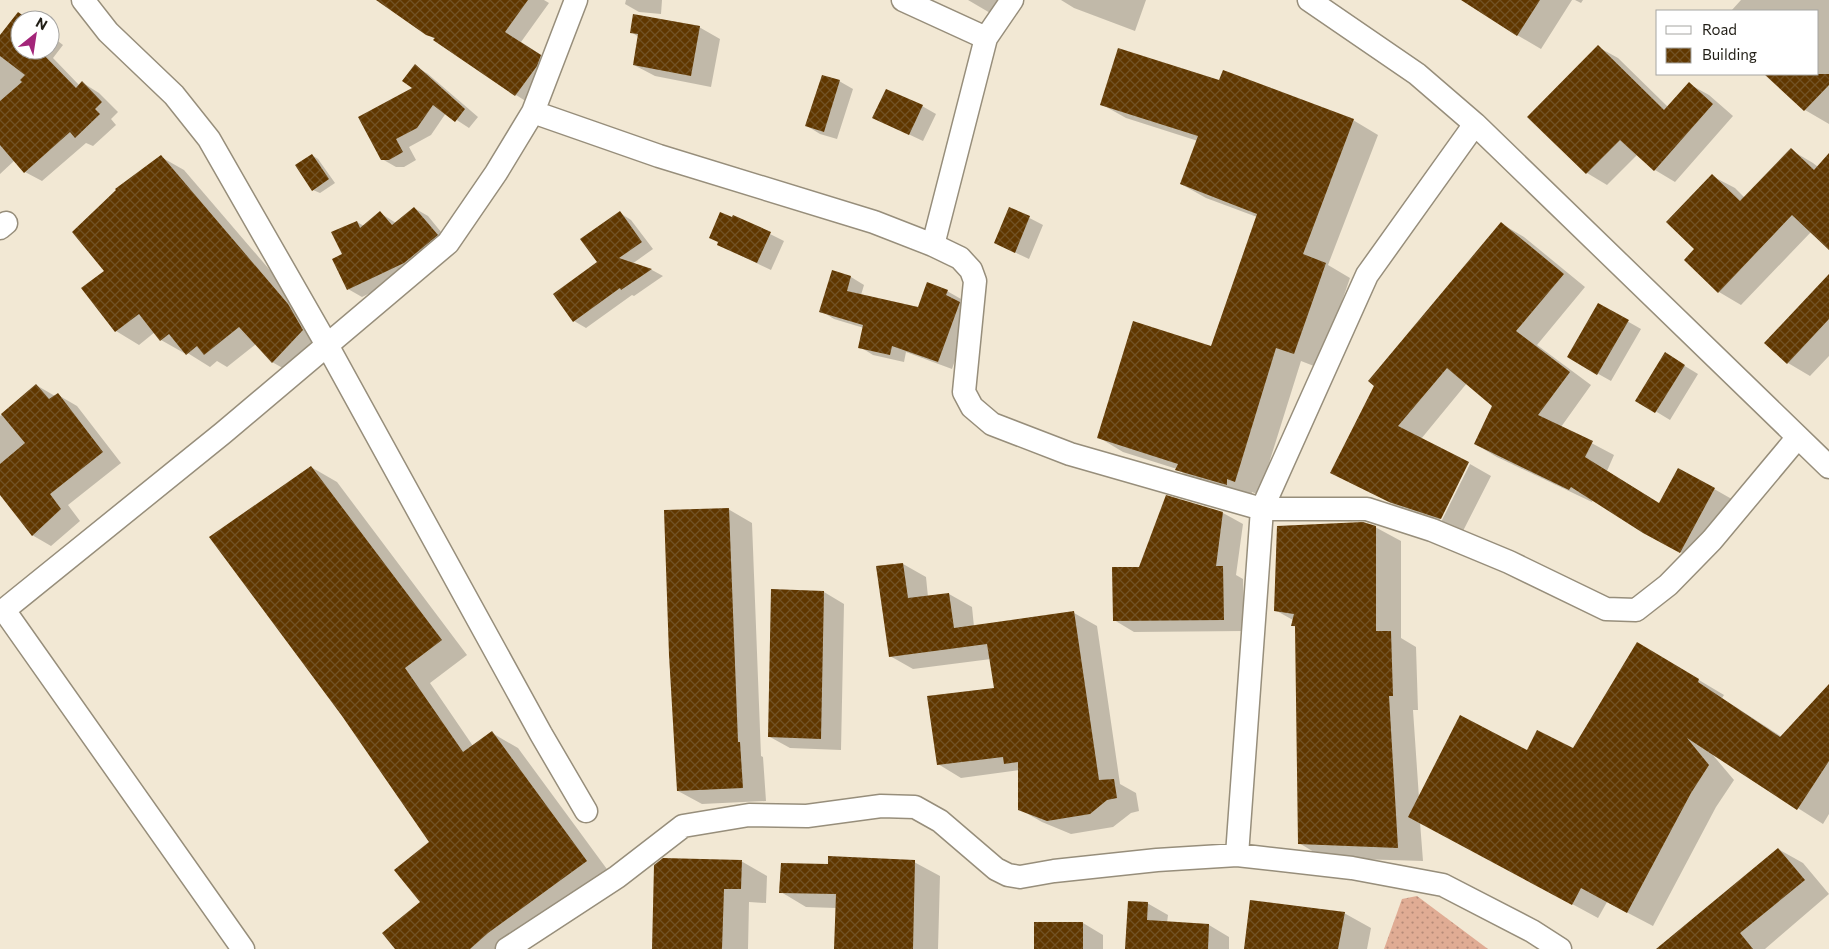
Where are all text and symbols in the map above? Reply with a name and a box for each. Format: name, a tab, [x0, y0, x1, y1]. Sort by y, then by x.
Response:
north arrow	[10, 10, 60, 60]
legend	[1656, 10, 1819, 75]
text: N	[33, 13, 51, 33]
text: Road	[1702, 20, 1737, 38]
text: Building	[1702, 45, 1757, 63]

